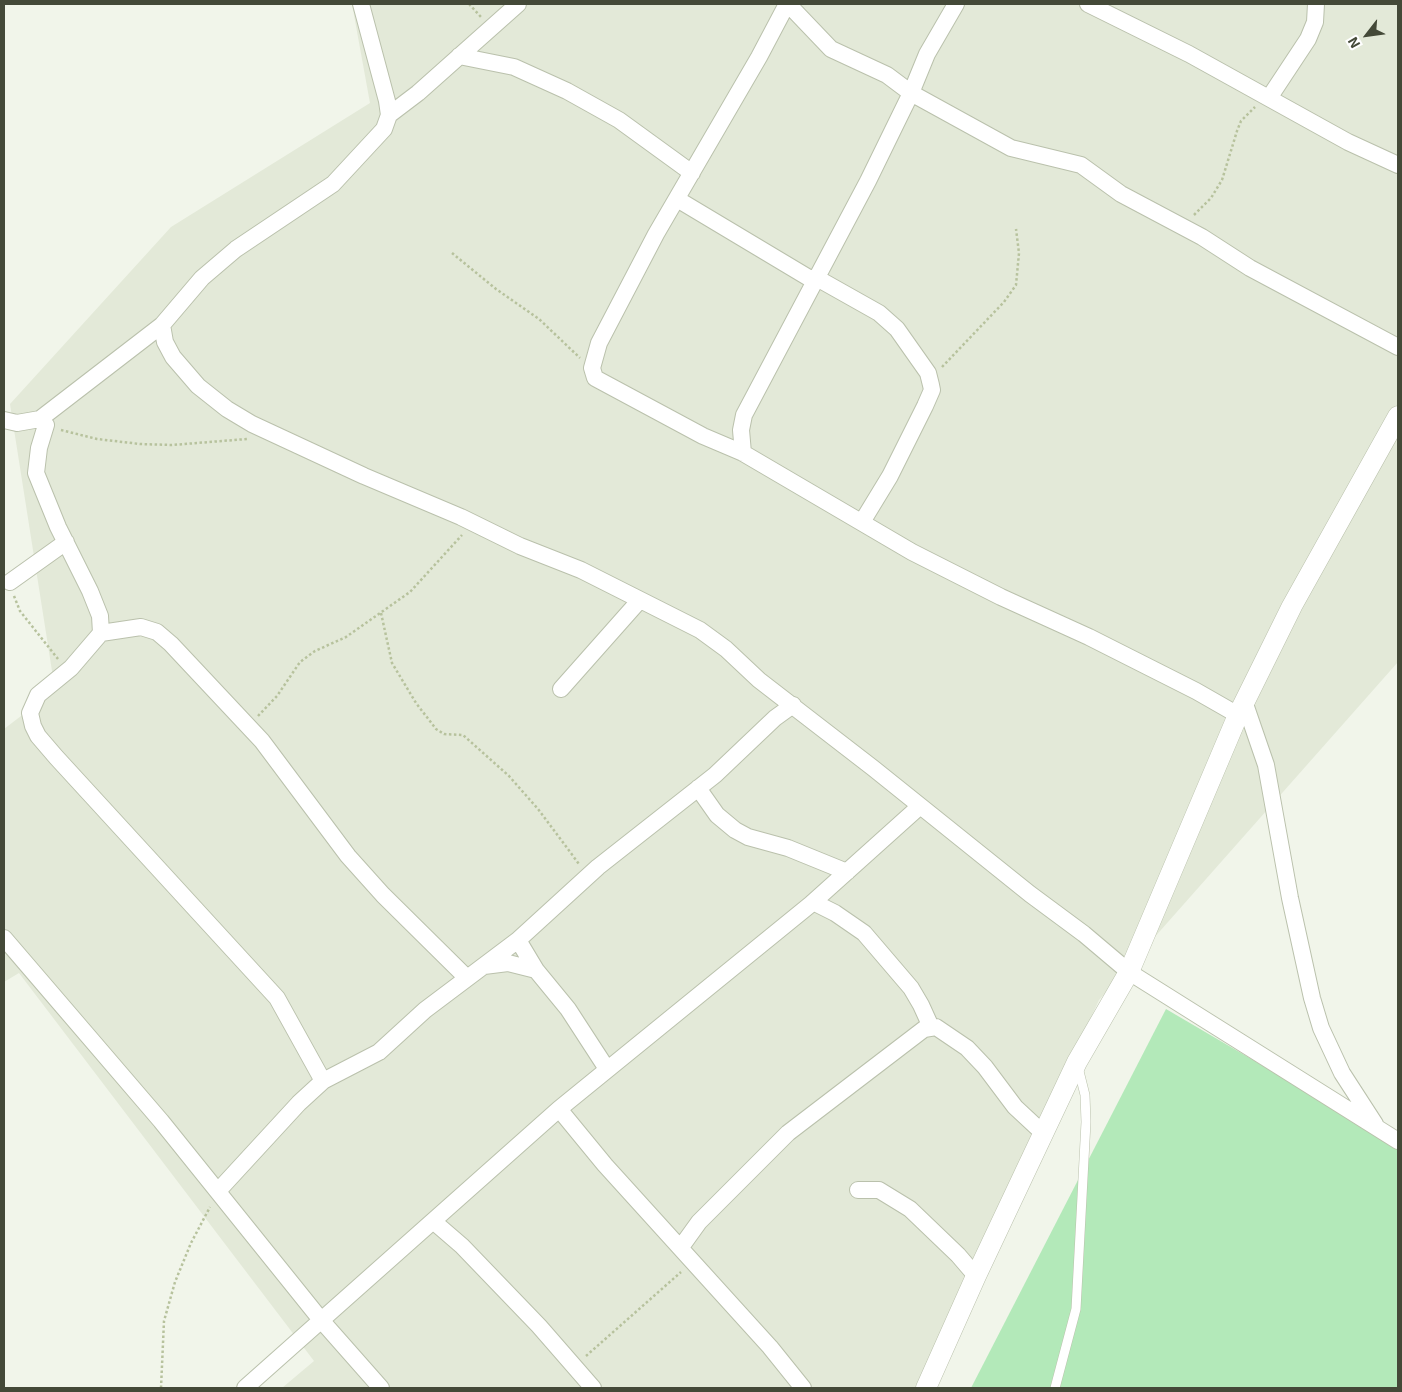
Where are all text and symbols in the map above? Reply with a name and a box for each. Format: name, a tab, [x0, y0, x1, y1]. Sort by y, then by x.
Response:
north arrow	[1342, 10, 1392, 60]
text: N	[1344, 34, 1363, 51]

